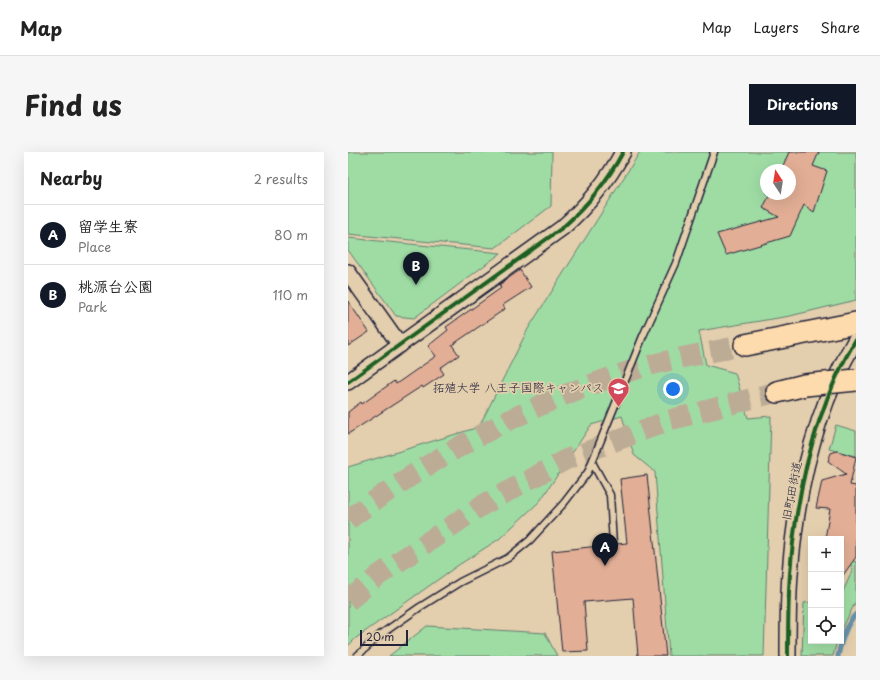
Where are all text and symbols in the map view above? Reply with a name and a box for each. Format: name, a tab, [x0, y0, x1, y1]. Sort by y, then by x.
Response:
text: Map	[20, 14, 62, 42]
text: Map	[702, 17, 732, 38]
text: Layers	[754, 17, 799, 38]
text: Share	[821, 17, 860, 38]
text: Find us	[24, 83, 122, 126]
button: Directions	[749, 84, 856, 125]
north arrow	[760, 164, 796, 200]
text: Nearby	[40, 165, 102, 191]
text: 2 results	[254, 169, 308, 188]
text: 留学生寮	[78, 214, 138, 237]
text: A	[48, 225, 58, 244]
text: 80 m	[274, 225, 308, 244]
text: Place	[78, 237, 111, 256]
pin: B	[403, 252, 429, 285]
text: 桃源台公園	[78, 274, 153, 297]
text: B	[49, 285, 57, 304]
text: 110 m	[273, 285, 308, 304]
text: Park	[78, 297, 107, 316]
school or university icon: 拓殖大学 八王子国際キャンパス	[606, 375, 632, 408]
place label: 拓殖大学 八王子国際キャンパス	[433, 378, 604, 396]
your location	[663, 379, 683, 399]
street label: 旧町田街道	[776, 460, 806, 522]
pin: A	[592, 533, 618, 566]
map controls	[808, 536, 844, 644]
button: +	[808, 536, 844, 572]
button: −	[808, 572, 844, 608]
button: locate	[808, 608, 844, 644]
scale bar	[360, 628, 408, 647]
text: 20 m	[366, 628, 394, 645]

